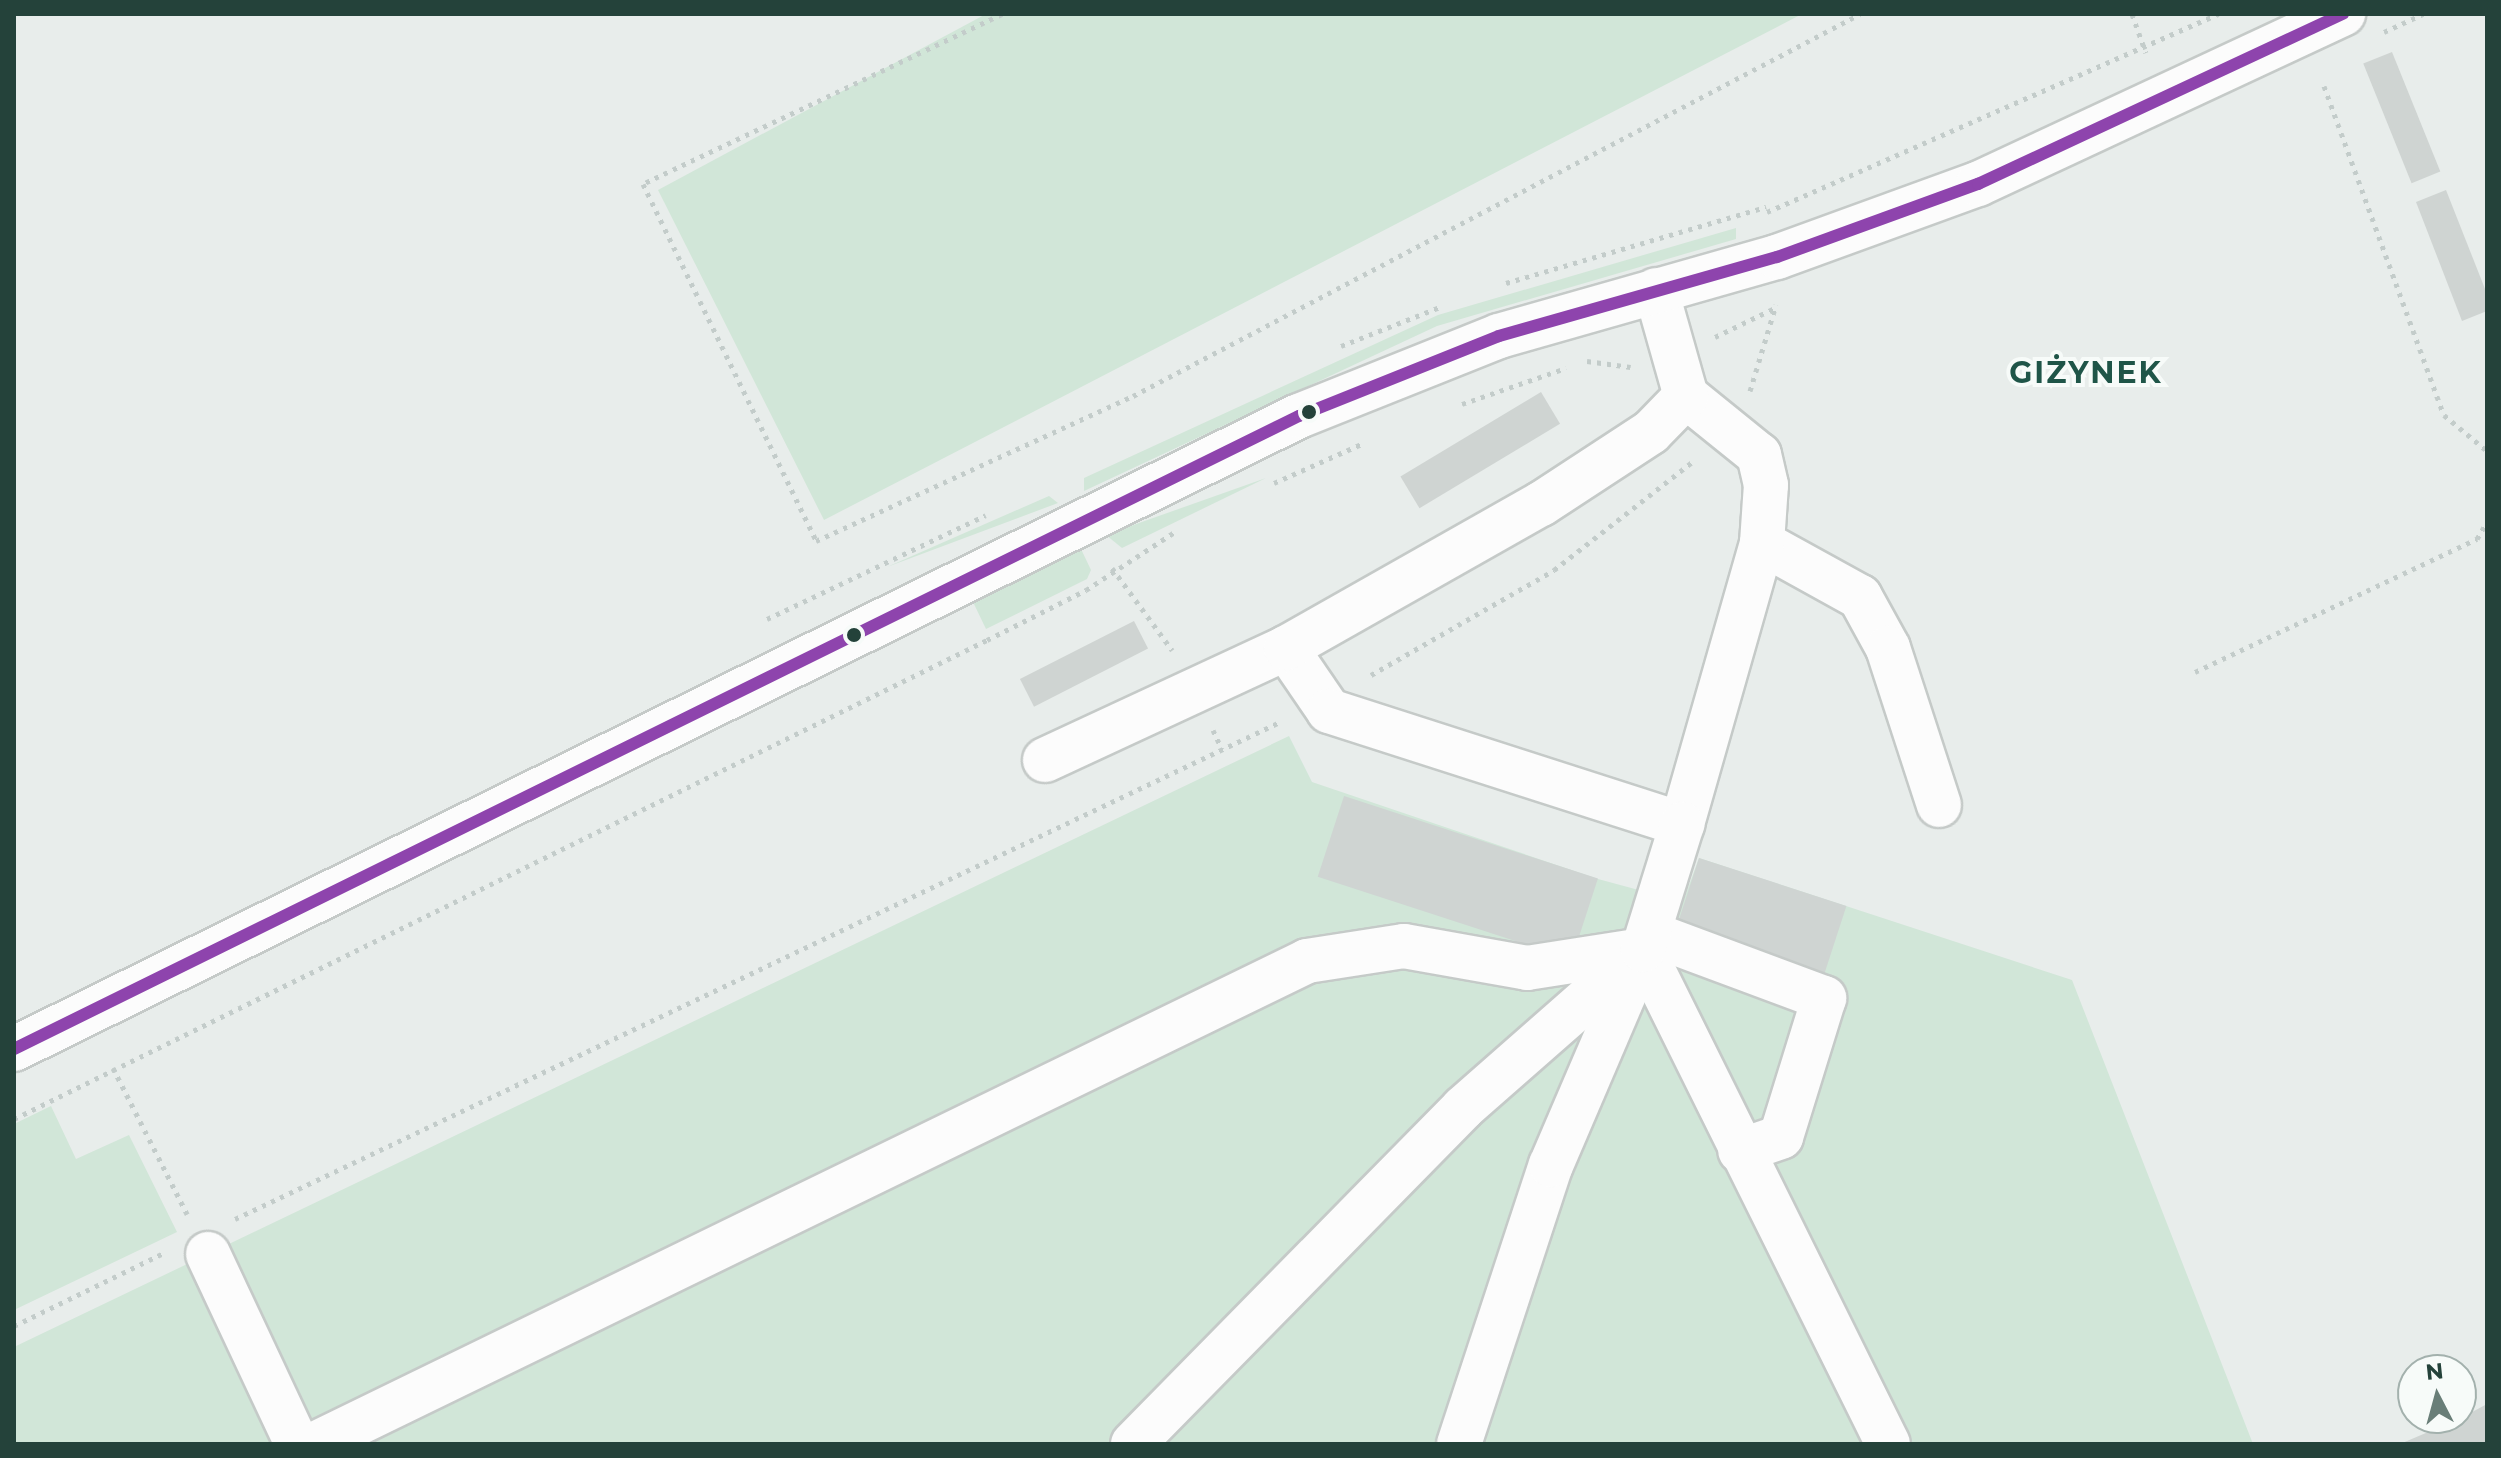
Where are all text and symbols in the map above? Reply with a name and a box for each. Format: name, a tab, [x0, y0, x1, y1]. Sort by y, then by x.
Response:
district label: GIŻYNEK	[2009, 355, 2163, 391]
unlabelled marker	[1301, 404, 1317, 420]
unlabelled marker	[846, 627, 862, 643]
north arrow	[2397, 1354, 2477, 1434]
text: N	[2424, 1357, 2445, 1386]

